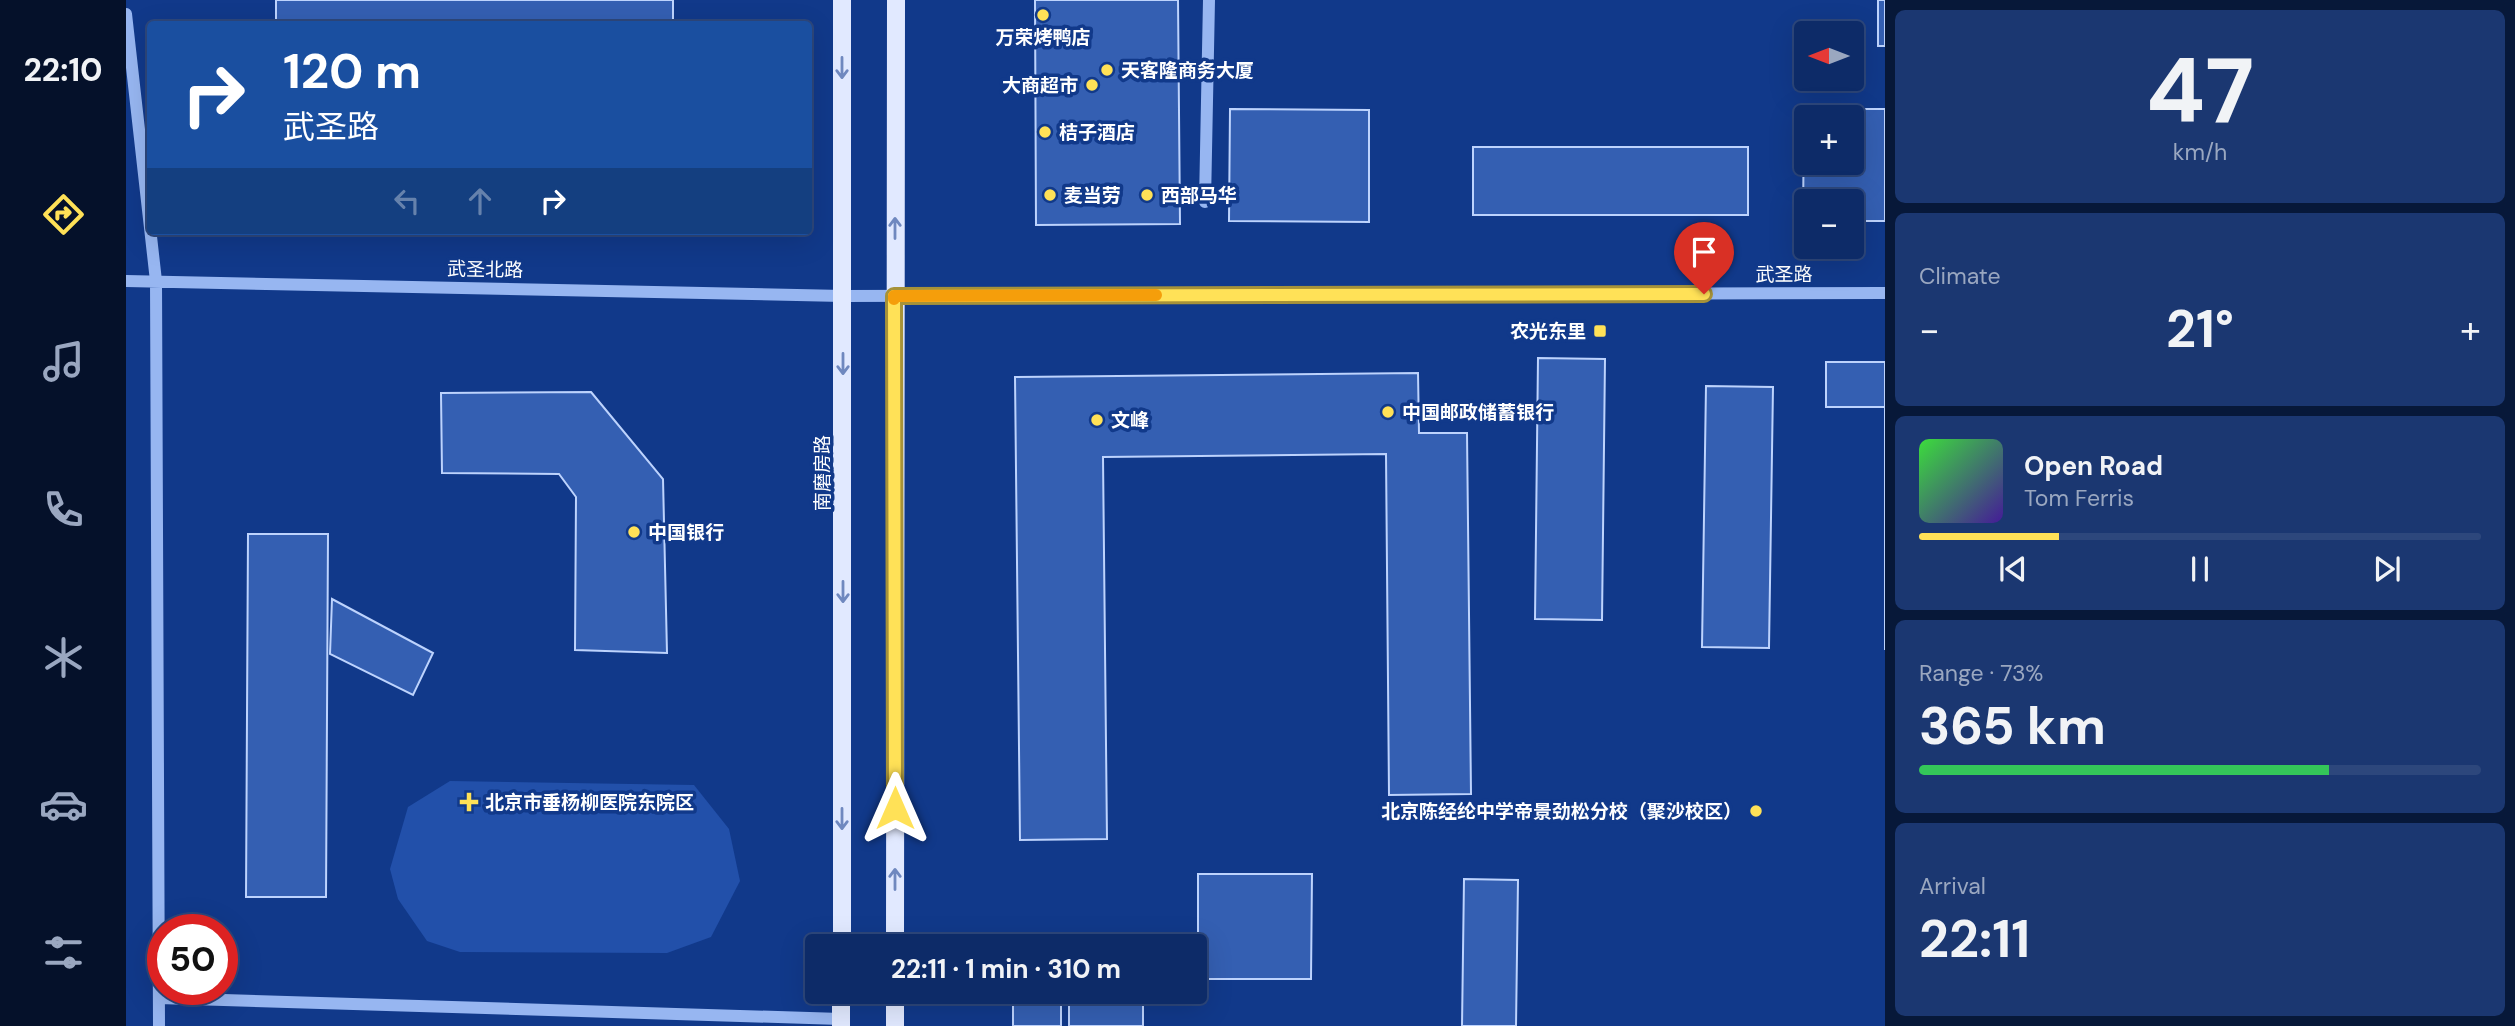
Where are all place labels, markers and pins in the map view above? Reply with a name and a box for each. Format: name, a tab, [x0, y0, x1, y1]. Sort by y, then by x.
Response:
marker: 万荣烤鸭店	[1035, 7, 1051, 23]
place label: 万荣烤鸭店	[995, 25, 1091, 50]
place label: 天客隆商务大厦	[1121, 58, 1254, 83]
marker: 天客隆商务大厦	[1099, 62, 1115, 78]
place label: 大商超市	[1002, 73, 1078, 98]
marker: 大商超市	[1084, 77, 1100, 93]
place label: 桔子酒店	[1059, 120, 1135, 145]
marker: 桔子酒店	[1037, 124, 1053, 140]
place label: 麦当劳	[1064, 183, 1121, 208]
place label: 西部马华	[1161, 183, 1237, 208]
marker: 麦当劳	[1042, 187, 1058, 203]
marker: 西部马华	[1139, 187, 1155, 203]
pin	[1674, 222, 1734, 294]
place label: 农光东里	[1510, 319, 1586, 344]
marker: 农光东里	[1592, 323, 1608, 339]
place label: 中国邮政储蓄银行	[1402, 400, 1554, 425]
marker: 中国邮政储蓄银行	[1380, 404, 1396, 420]
place label: 文峰	[1111, 408, 1149, 433]
marker: 文峰	[1089, 412, 1105, 428]
place label: 中国银行	[648, 520, 724, 545]
marker: 中国银行	[626, 524, 642, 540]
place label: 北京市垂杨柳医院东院区	[485, 790, 694, 815]
marker: 北京市垂杨柳医院东院区	[459, 792, 479, 812]
place label: 北京陈经纶中学帝景劲松分校（聚沙校区）	[1381, 799, 1742, 824]
marker: 北京陈经纶中学帝景劲松分校（聚沙校区）	[1748, 803, 1764, 819]

